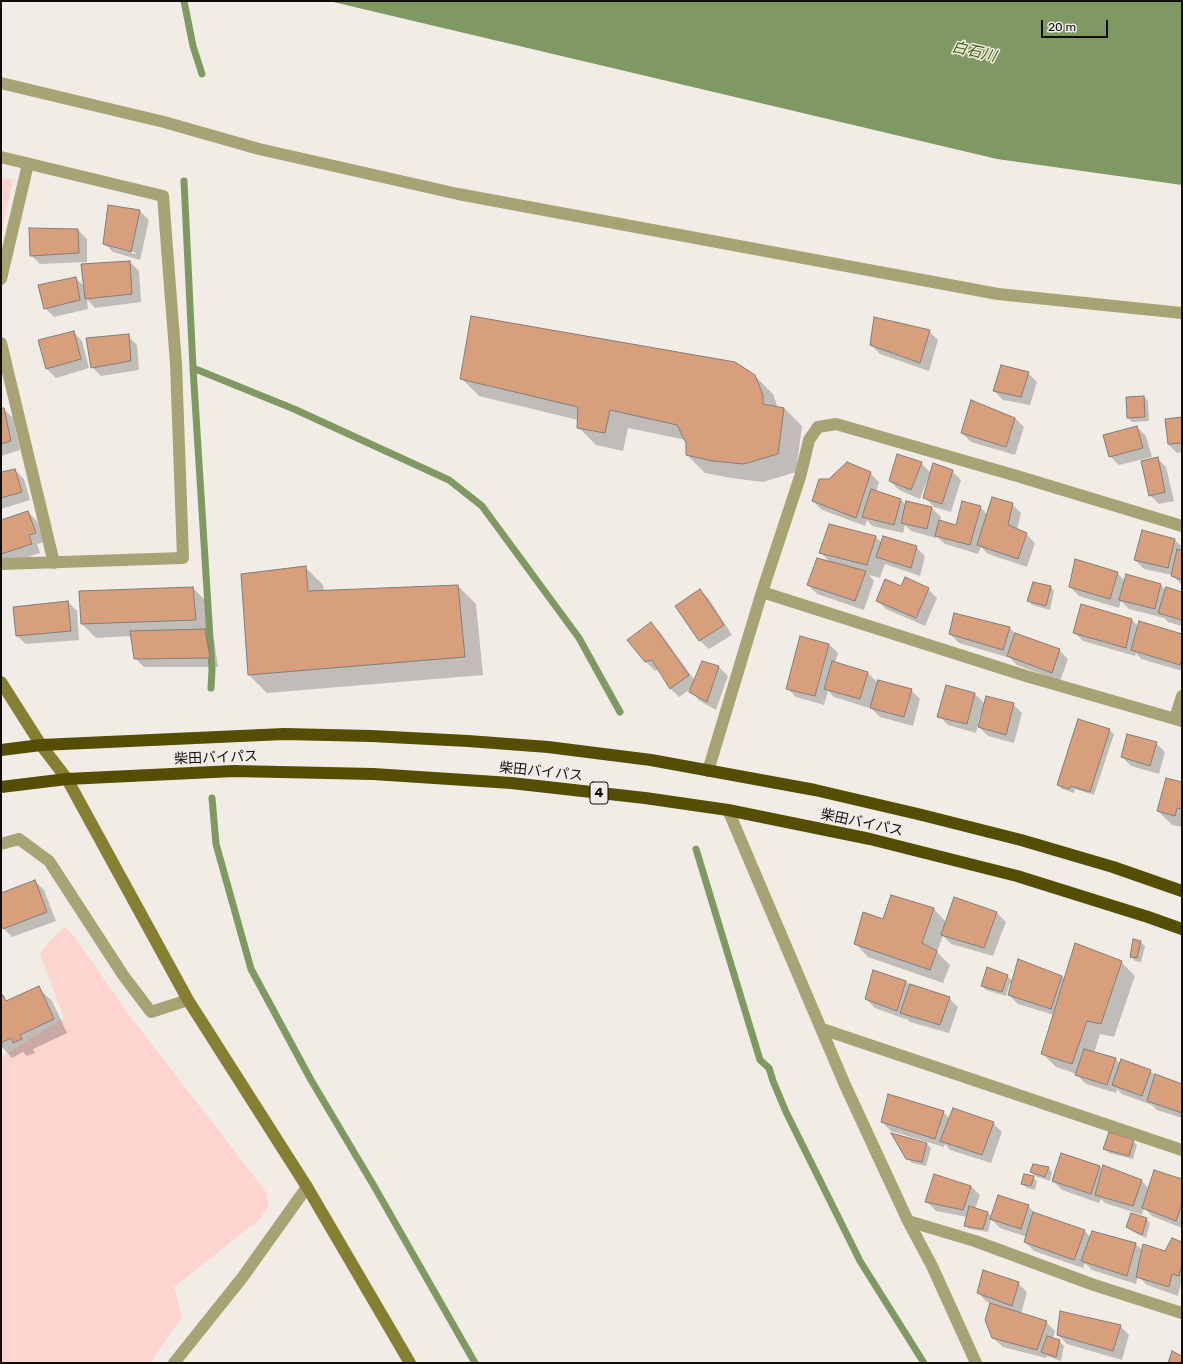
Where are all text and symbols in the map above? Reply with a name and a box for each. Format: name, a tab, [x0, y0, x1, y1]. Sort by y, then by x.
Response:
scale bar	[1043, 12, 1110, 38]
text: 20 m	[1048, 20, 1076, 34]
water label: 白石川	[950, 38, 998, 66]
street label: 柴田バイパス	[174, 748, 258, 768]
street label: 柴田バイパス	[498, 759, 584, 785]
road number: 4	[590, 782, 608, 804]
street label: 柴田バイパス	[819, 806, 905, 840]

